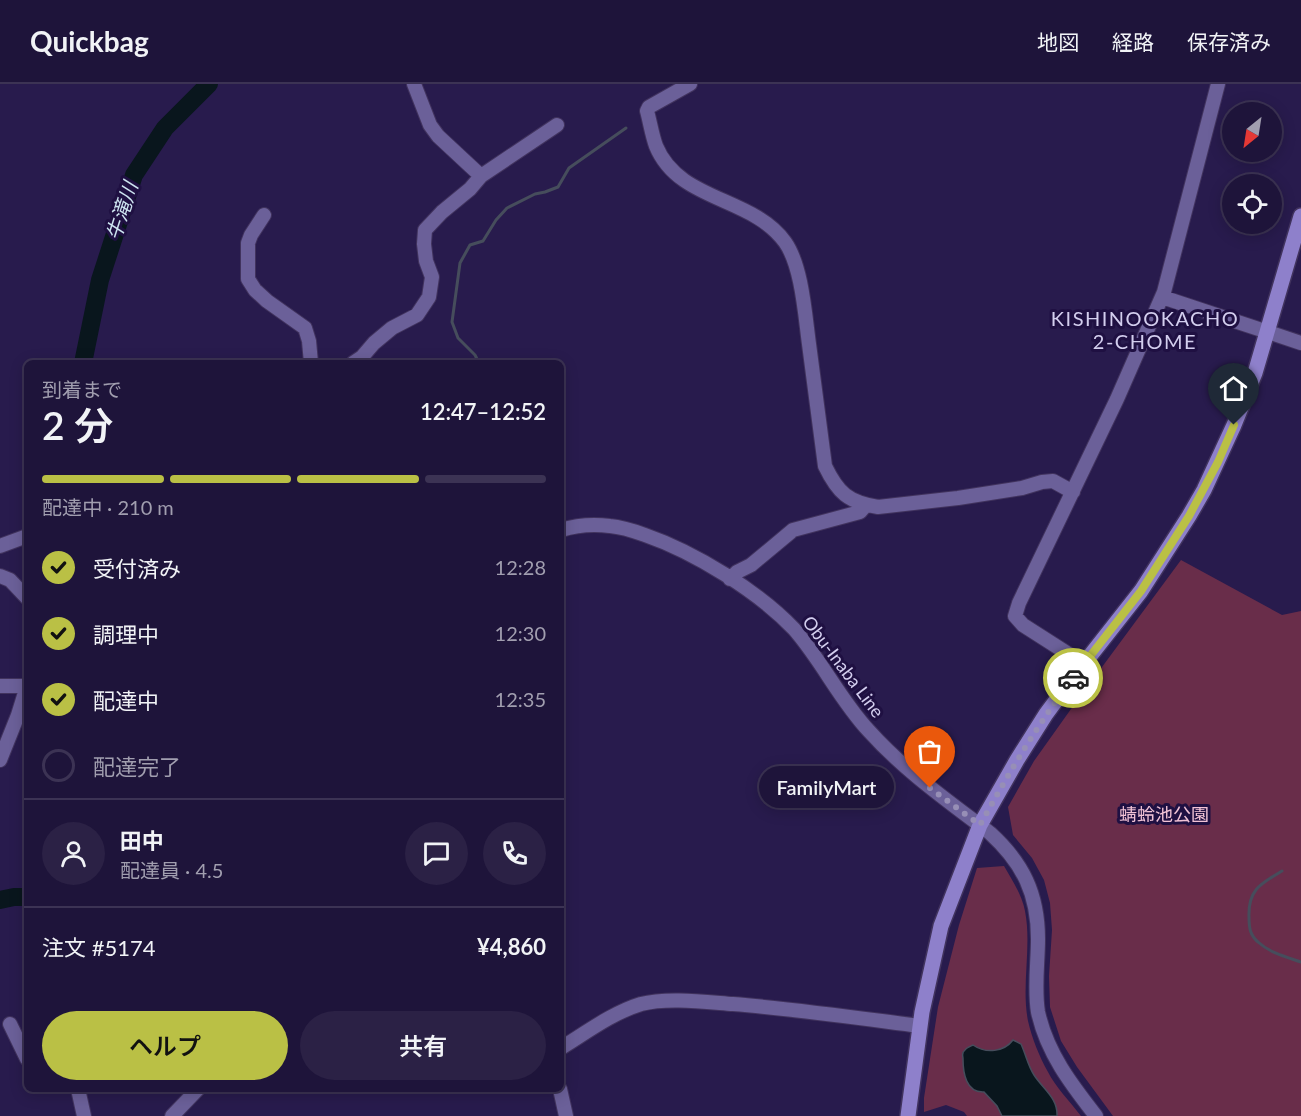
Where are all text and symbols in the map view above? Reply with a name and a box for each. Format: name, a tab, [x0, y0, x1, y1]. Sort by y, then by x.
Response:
text: Quickbag	[30, 24, 149, 58]
text: 地図	[1037, 29, 1079, 54]
text: 経路	[1112, 29, 1154, 54]
text: 保存済み	[1187, 29, 1271, 54]
north arrow	[1222, 102, 1282, 162]
map controls	[1222, 102, 1282, 234]
button: locate	[1222, 174, 1282, 234]
water label: 牛滝川	[100, 177, 142, 243]
district label: KISHINOOKACHO 2-CHOME	[1051, 306, 1239, 353]
pin	[1208, 363, 1259, 425]
icon: home	[1217, 372, 1250, 405]
text: 到着まで	[42, 377, 122, 401]
text: 12:47–12:52	[420, 398, 546, 425]
text: 2 分	[42, 402, 113, 448]
text: 配達中 · 210 m	[42, 495, 174, 519]
icon: check	[42, 551, 75, 584]
text: 受付済み	[93, 555, 181, 582]
text: 12:28	[495, 555, 546, 579]
street label: Obu-Inaba Line	[798, 611, 889, 722]
icon: check	[42, 617, 75, 650]
text: 調理中	[93, 621, 159, 648]
text: 12:30	[495, 621, 546, 645]
courier	[1043, 648, 1103, 708]
icon: car	[1057, 662, 1090, 695]
icon: check	[42, 683, 75, 716]
text: 配達中	[93, 687, 159, 714]
text: 12:35	[495, 687, 546, 711]
pin	[904, 726, 955, 788]
icon: bag	[913, 735, 946, 768]
text: 配達完了	[93, 753, 181, 780]
callout: FamilyMart	[759, 767, 894, 809]
text: FamilyMart	[777, 775, 876, 799]
park label: 蜻蛉池公園	[1119, 803, 1209, 825]
button: person	[42, 822, 105, 885]
button: chat	[405, 822, 468, 885]
button: phone	[483, 822, 546, 885]
text: 田中	[120, 827, 164, 854]
text: 配達員 · 4.5	[120, 858, 223, 882]
text: ¥4,860	[477, 933, 546, 960]
text: 注文 #5174	[42, 934, 155, 961]
button: ヘルプ	[42, 1011, 288, 1080]
button: 共有	[300, 1011, 546, 1080]

